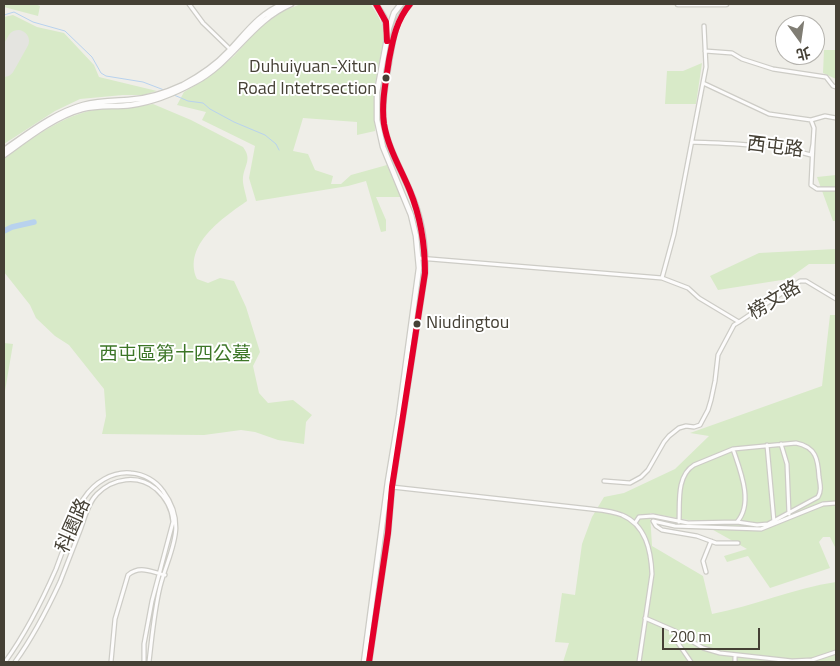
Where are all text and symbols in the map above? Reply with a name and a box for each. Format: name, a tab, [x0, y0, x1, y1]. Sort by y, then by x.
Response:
north arrow	[775, 15, 825, 65]
text: 北	[794, 42, 813, 66]
place label: Duhuiyuan-Xitun Road Intetrsection	[237, 57, 377, 100]
marker: Duhuiyuan-Xitun Road Intetrsection	[381, 73, 391, 83]
street label: 西屯路	[745, 133, 805, 163]
street label: 榜文路	[745, 277, 805, 325]
place label: Niudingtou	[426, 313, 509, 335]
marker: Niudingtou	[412, 319, 422, 329]
park label: 西屯區第十四公墓	[99, 344, 251, 366]
street label: 科園路	[52, 495, 96, 557]
scale bar	[665, 618, 762, 650]
text: 200 m	[670, 625, 711, 648]

